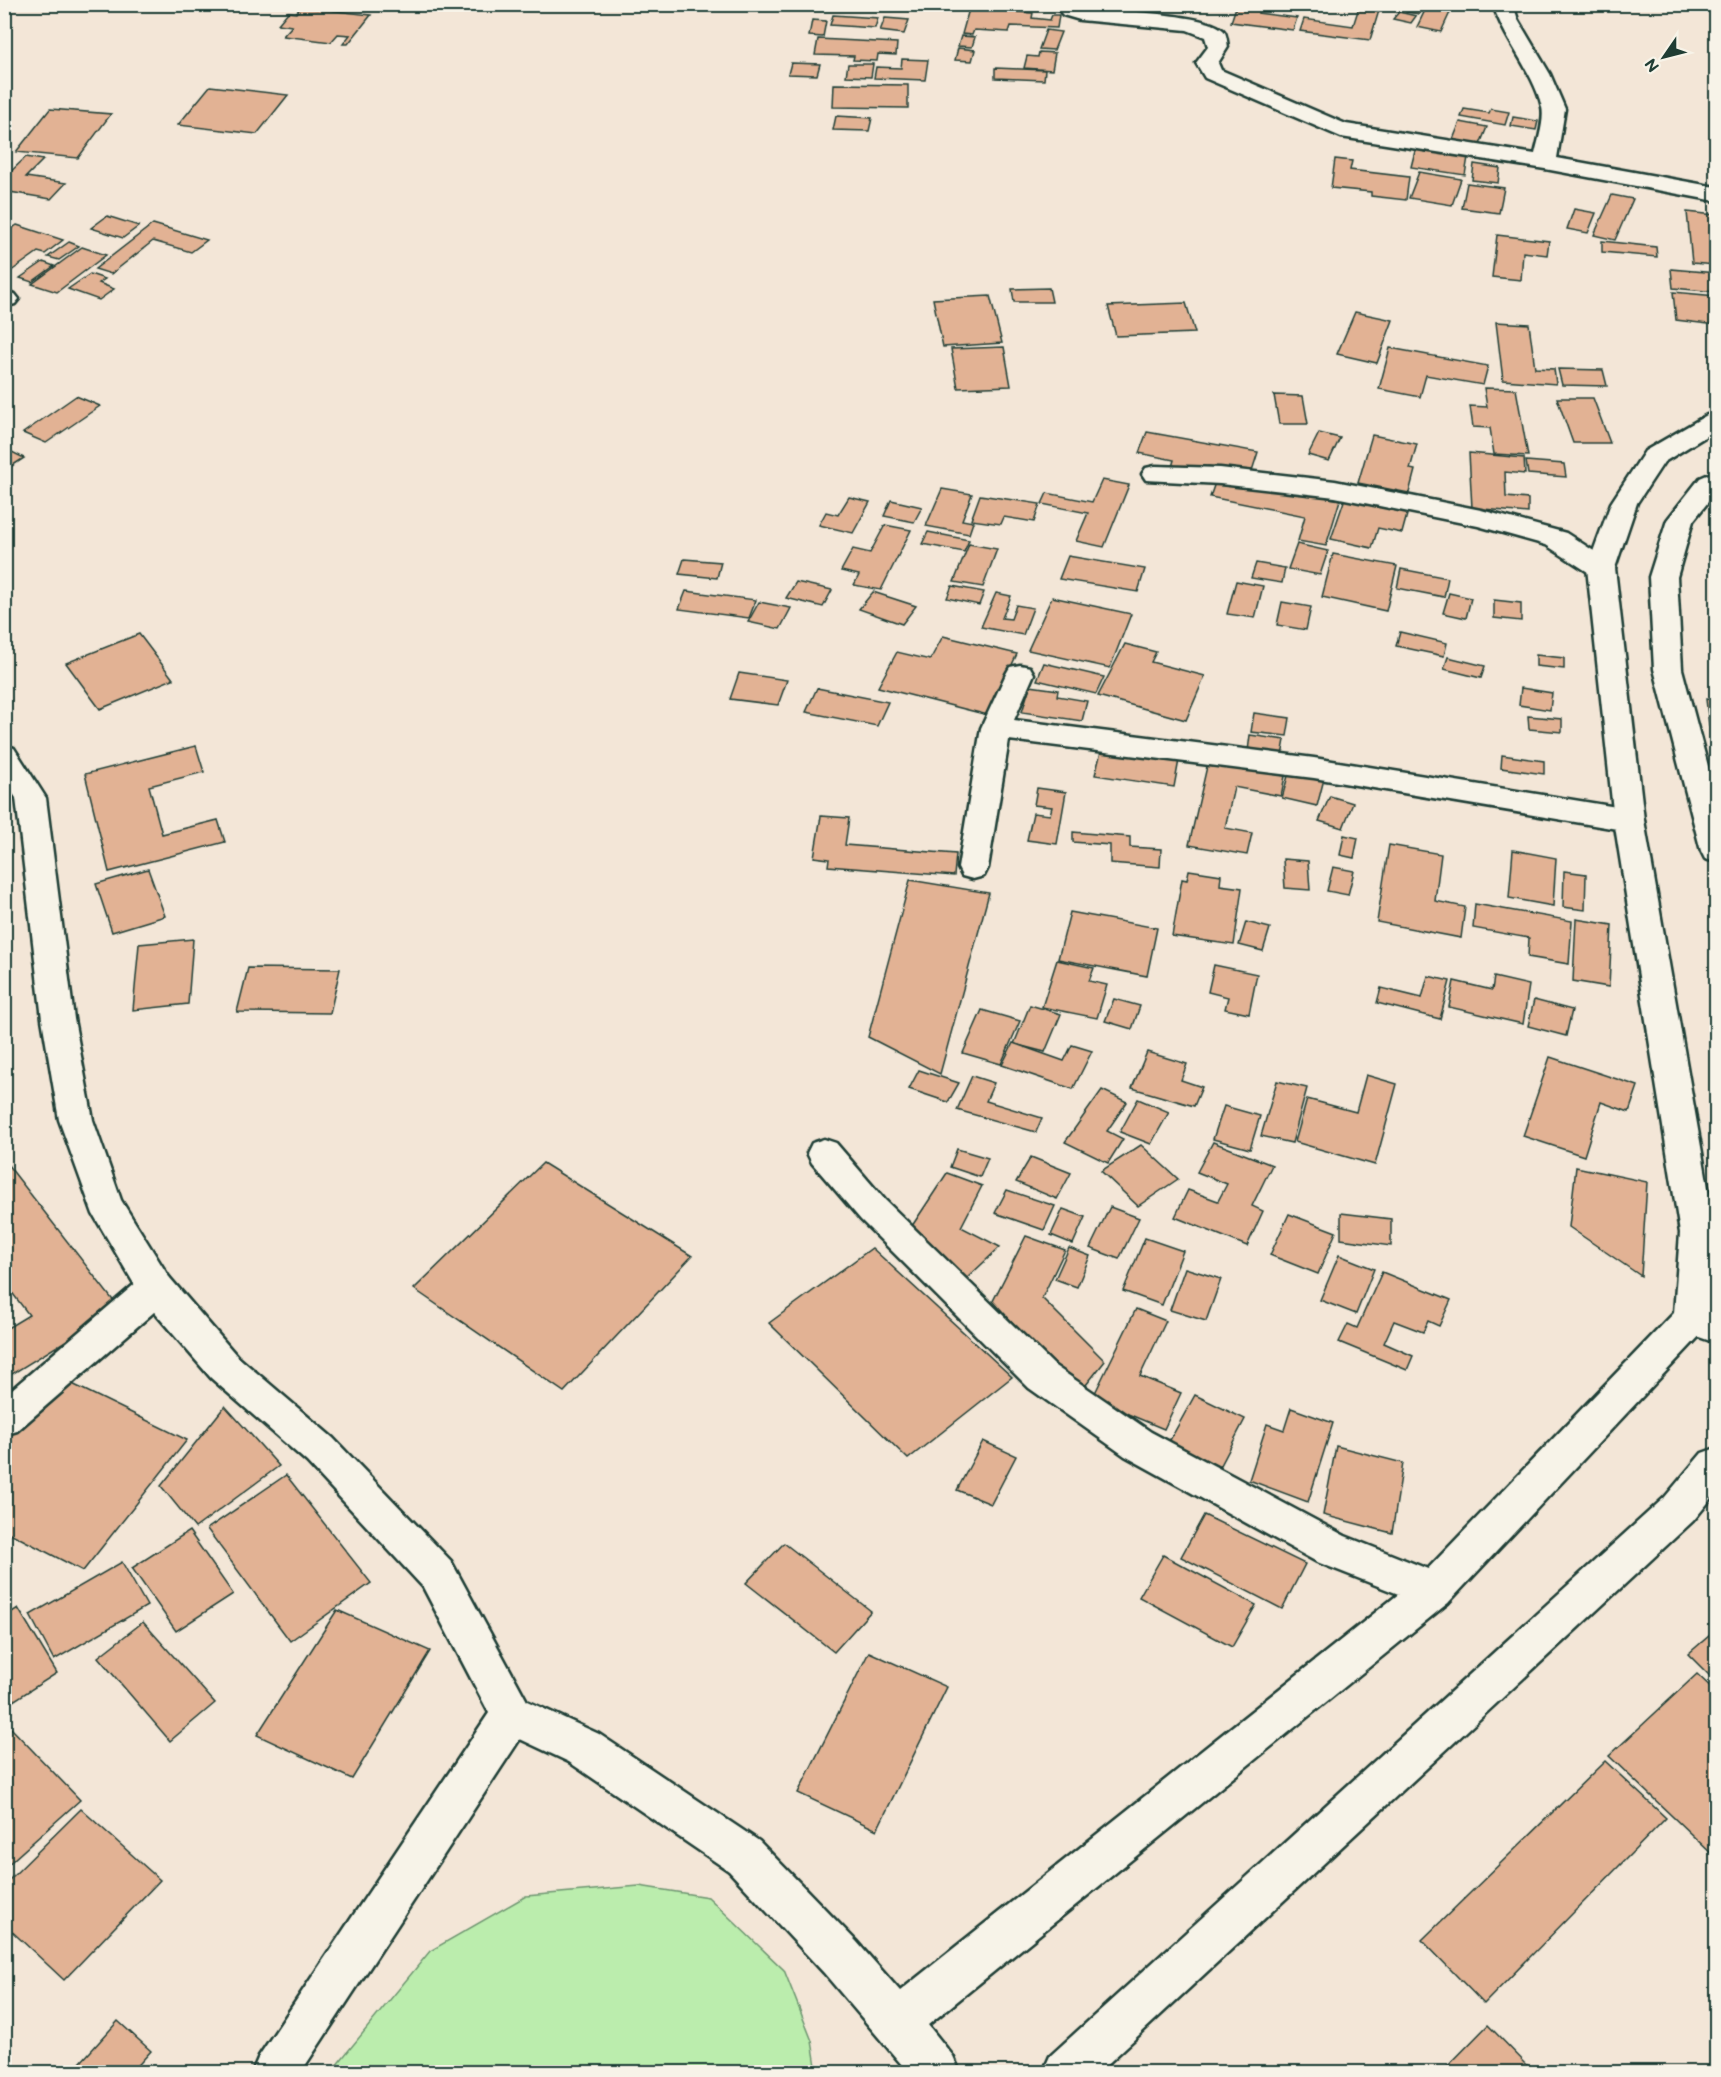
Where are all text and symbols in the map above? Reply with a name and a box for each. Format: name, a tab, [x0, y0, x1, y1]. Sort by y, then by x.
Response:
north arrow	[1634, 27, 1694, 87]
text: N	[1642, 54, 1664, 75]

